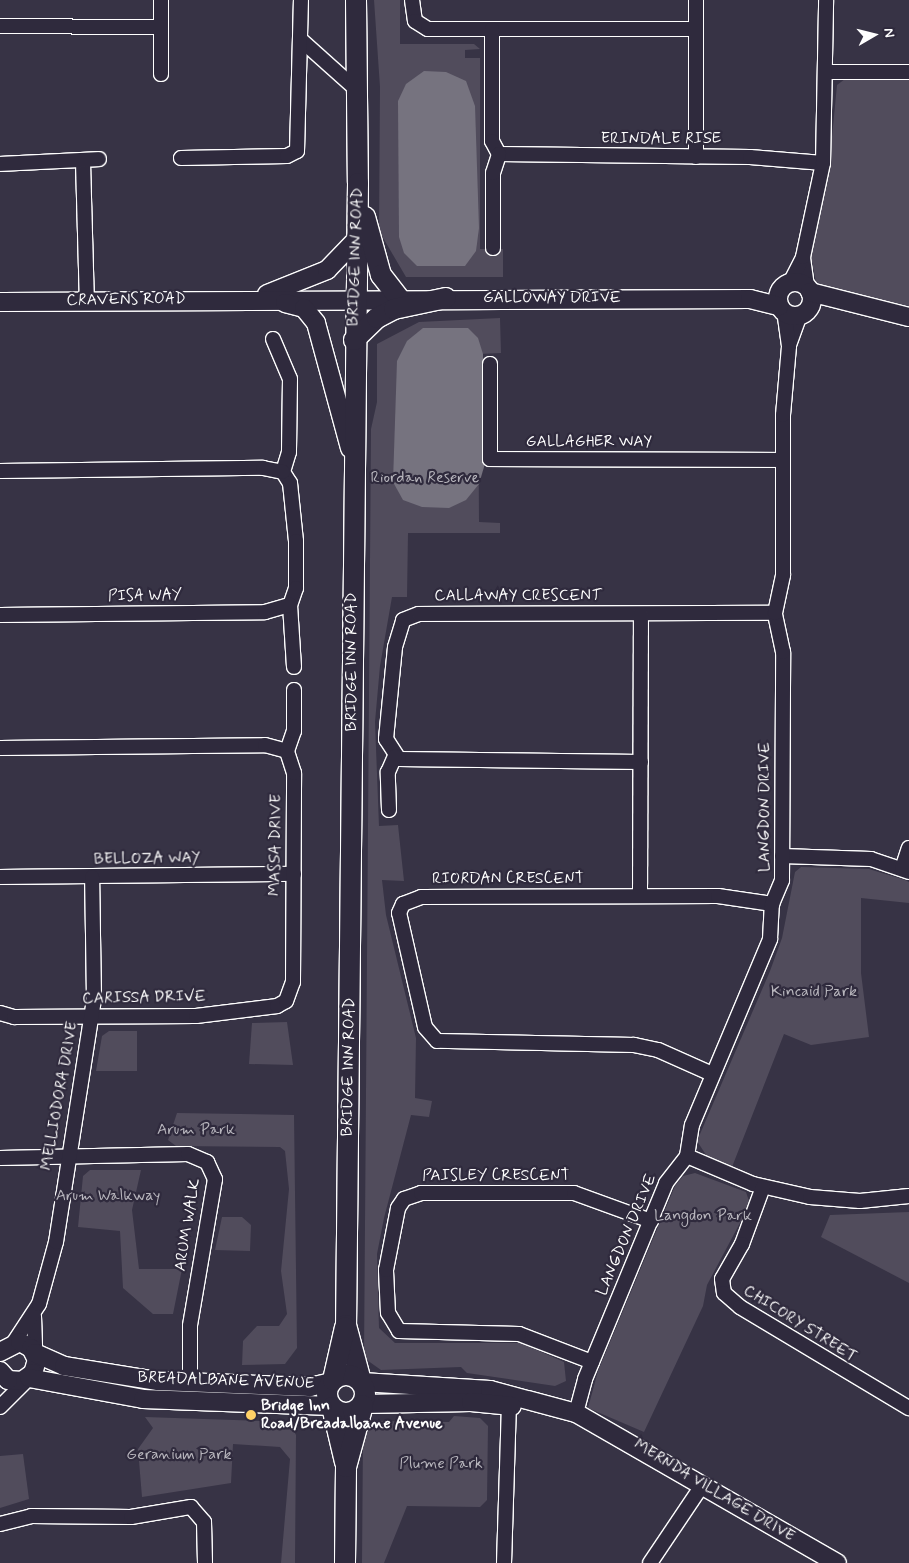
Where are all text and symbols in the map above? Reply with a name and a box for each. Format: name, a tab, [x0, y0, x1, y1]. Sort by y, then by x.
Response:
north arrow	[849, 10, 899, 60]
text: N	[879, 27, 898, 39]
street label: ERINDALE RISE	[600, 129, 722, 149]
street label: BRIDGE INN ROAD	[344, 186, 368, 328]
street label: GALLOWAY DRIVE	[483, 288, 621, 308]
street label: CRAVENS ROAD	[67, 289, 185, 311]
street label: GALLAGHER WAY	[526, 432, 652, 452]
park label: Riordan Reserve	[370, 468, 480, 488]
street label: PISA WAY	[108, 586, 182, 606]
street label: CALLAWAY CRESCENT	[433, 586, 603, 606]
street label: BRIDGE INN ROAD	[342, 592, 362, 732]
street label: LANGDON DRIVE	[755, 741, 775, 873]
street label: MASSA DRIVE	[265, 791, 287, 899]
street label: BELLOZA WAY	[93, 848, 201, 870]
street label: RIORDAN CRESCENT	[430, 869, 586, 889]
park label: Kincaid Park	[771, 982, 857, 1002]
street label: CARISSA DRIVE	[82, 987, 206, 1009]
street label: BRIDGE INN ROAD	[338, 997, 360, 1137]
street label: MELLIODORA DRIVE	[37, 1017, 83, 1175]
park label: Arum Park	[159, 1120, 233, 1140]
street label: PAISLEY CRESCENT	[420, 1166, 572, 1186]
street label: LANGDON DRIVE	[593, 1171, 661, 1299]
street label: ARUM WALK	[171, 1178, 205, 1272]
park label: Arum Walkway	[56, 1186, 160, 1206]
park label: Langdon Park	[656, 1206, 750, 1226]
street label: CHICORY STREET	[739, 1281, 861, 1367]
street label: BREADALBANE AVENUE	[136, 1368, 316, 1394]
place label: Bridge Inn Road/Breadalbane Avenue	[261, 1396, 445, 1434]
marker: Bridge Inn Road/Breadalbane Avenue	[245, 1409, 257, 1421]
street label: MERNDA VILLAGE DRIVE	[628, 1434, 800, 1548]
park label: Geranium Park	[127, 1445, 231, 1465]
park label: Plume Park	[400, 1454, 482, 1474]

